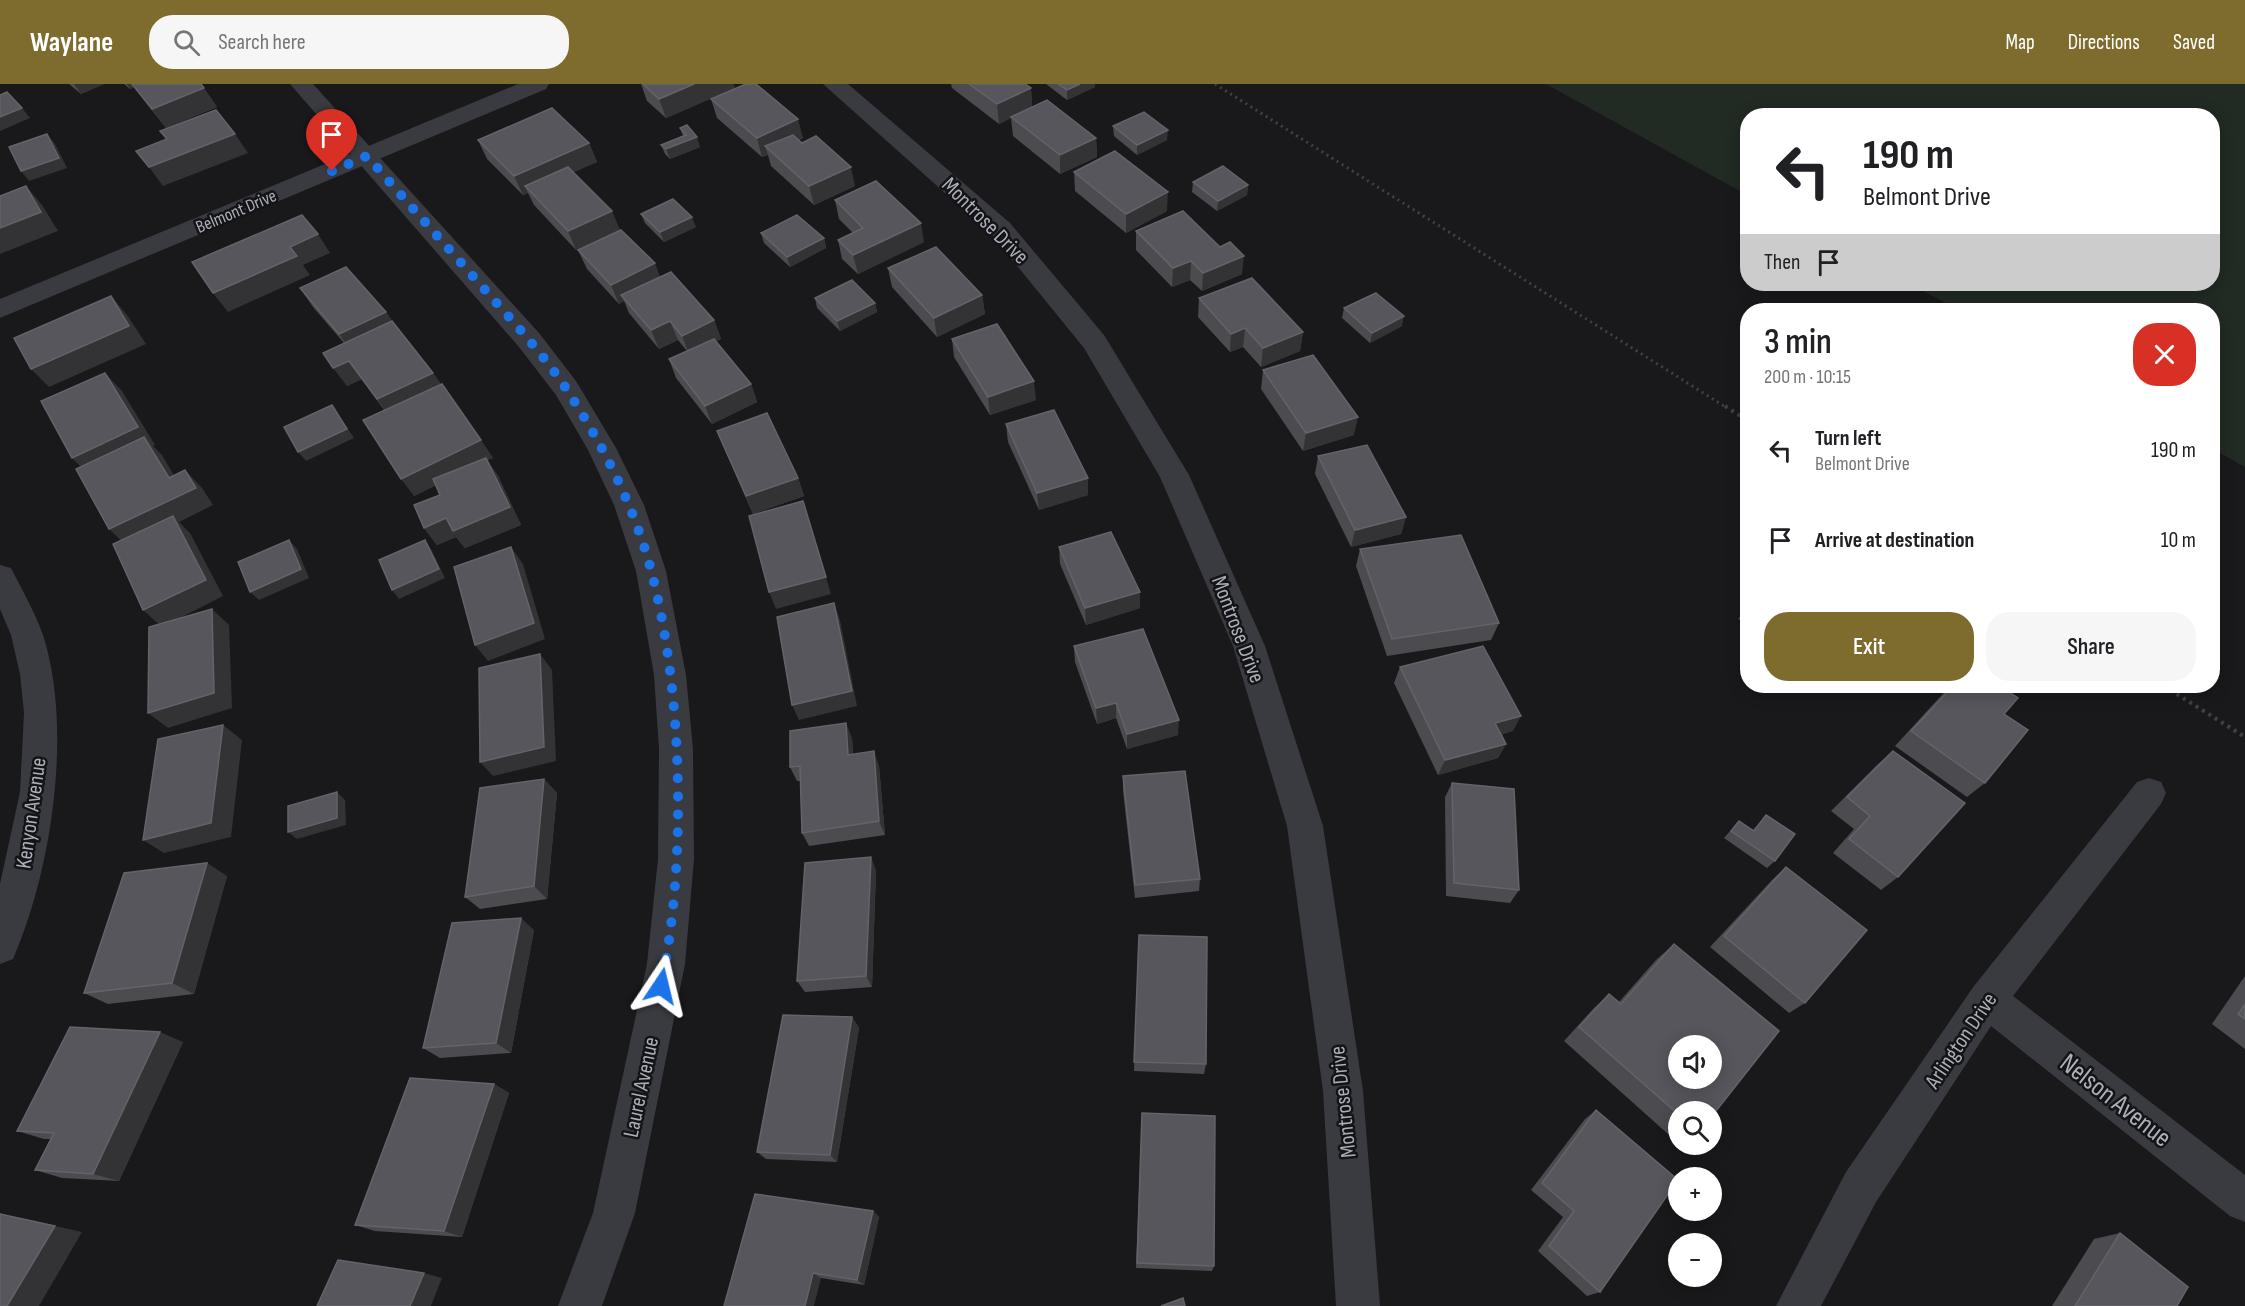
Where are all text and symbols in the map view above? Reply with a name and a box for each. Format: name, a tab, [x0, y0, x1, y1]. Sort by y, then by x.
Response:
search box	[149, 15, 569, 69]
text: Waylane	[30, 26, 113, 59]
icon: search	[170, 26, 203, 59]
text: Search here	[218, 29, 306, 56]
text: Map	[2005, 30, 2035, 55]
text: Directions	[2068, 30, 2140, 55]
text: Saved	[2173, 30, 2215, 55]
pin	[306, 109, 357, 171]
icon: arrive	[315, 118, 348, 151]
text: 190 m	[1863, 130, 1954, 181]
icon: left	[1764, 132, 1842, 210]
street label: Montrose Drive	[936, 172, 1034, 270]
text: Belmont Drive	[1863, 181, 1991, 213]
street label: Belmont Drive	[193, 185, 280, 238]
icon: arrive	[1812, 246, 1845, 279]
text: Then	[1764, 249, 1800, 276]
text: 3 min	[1764, 321, 1832, 364]
button: close	[2133, 323, 2196, 386]
text: 200 m · 10:15	[1764, 365, 1851, 389]
text: Turn left	[1815, 425, 1881, 452]
icon: left	[1764, 434, 1797, 467]
text: 190 m	[2151, 437, 2196, 464]
text: Belmont Drive	[1815, 452, 1910, 476]
icon: arrive	[1764, 524, 1797, 557]
text: Arrive at destination	[1815, 527, 1974, 554]
text: 10 m	[2161, 527, 2196, 554]
street label: Montrose Drive	[1205, 572, 1270, 687]
button: Exit	[1764, 612, 1974, 681]
button: Share	[1986, 612, 2196, 681]
street label: Kenyon Avenue	[10, 756, 53, 871]
position arrow	[629, 954, 693, 1018]
street label: Arlington Drive	[1919, 988, 2003, 1095]
street label: Laurel Avenue	[618, 1035, 665, 1140]
map controls	[1668, 1035, 1722, 1287]
button: sound	[1668, 1035, 1722, 1089]
street label: Montrose Drive	[1324, 1045, 1363, 1159]
street label: Nelson Avenue	[2053, 1047, 2177, 1154]
button: search	[1668, 1101, 1722, 1155]
button: +	[1668, 1167, 1722, 1221]
button: −	[1668, 1233, 1722, 1287]

